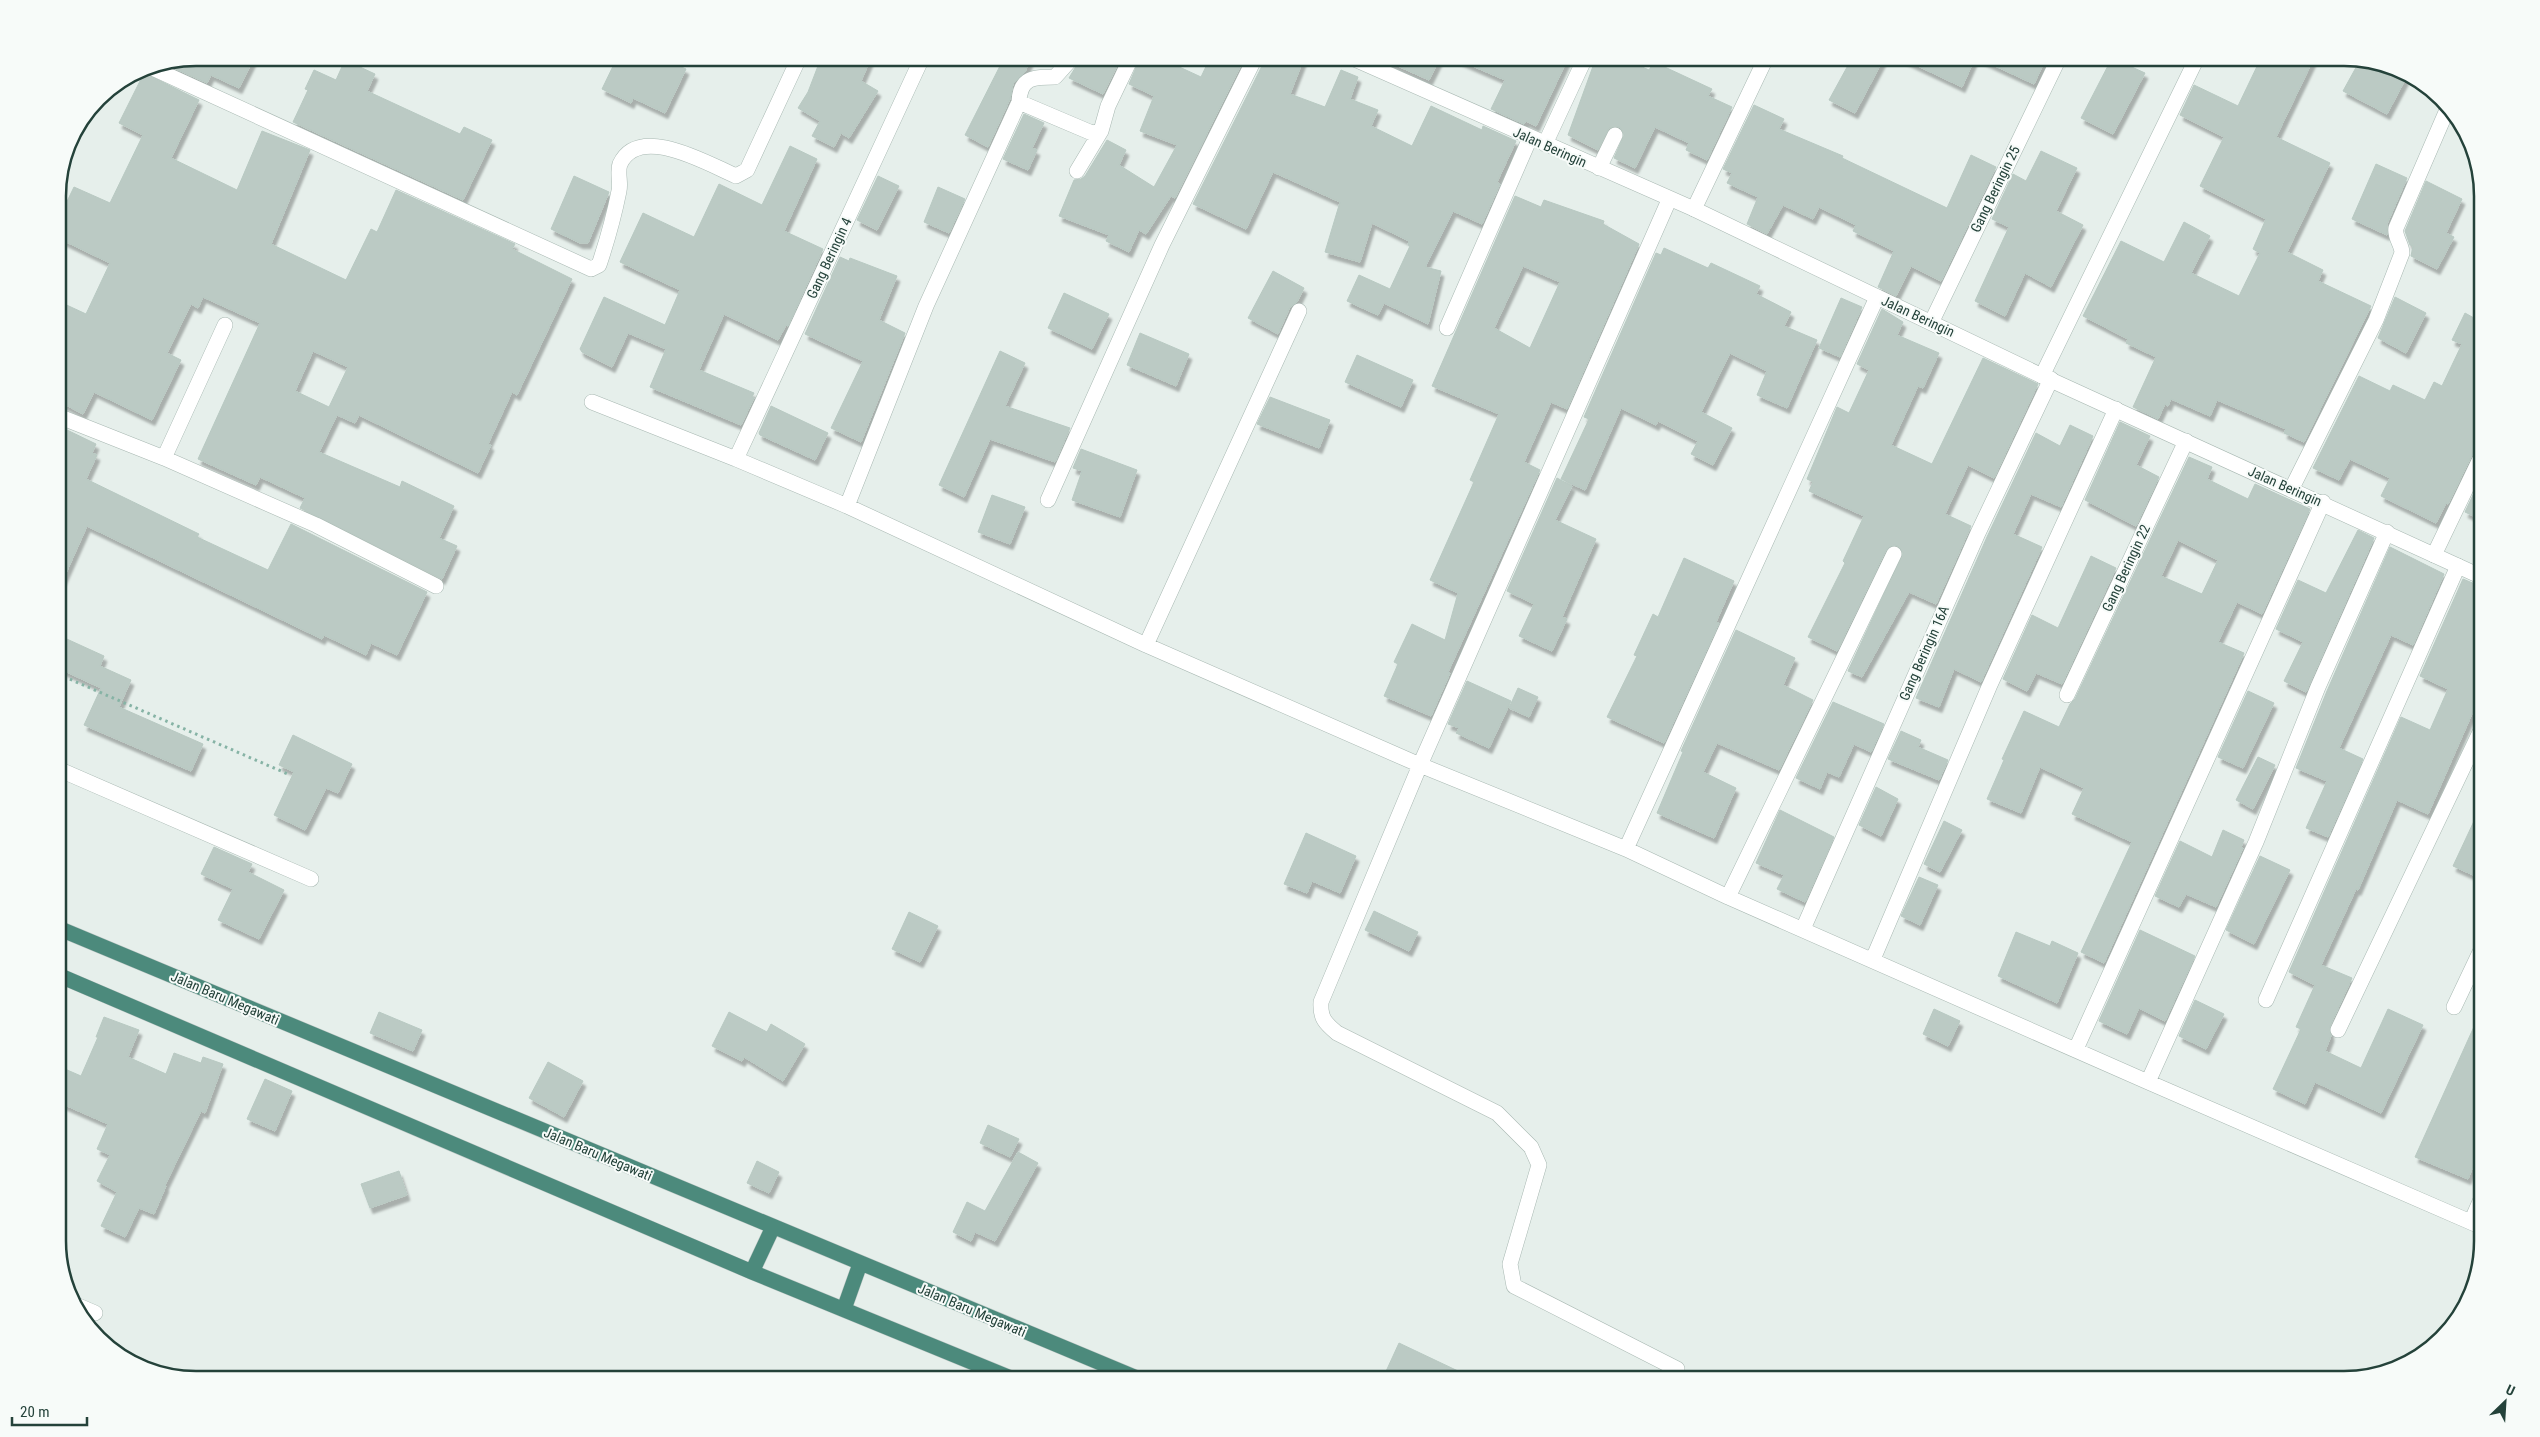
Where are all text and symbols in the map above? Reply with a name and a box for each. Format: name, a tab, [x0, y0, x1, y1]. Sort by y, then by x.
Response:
street label: Jalan Beringin	[1511, 124, 1589, 170]
street label: Gang Beringin 25	[1967, 143, 2023, 235]
street label: Gang Beringin 4	[803, 215, 855, 301]
street label: Jalan Beringin	[1879, 292, 1957, 340]
street label: Jalan Beringin	[2246, 463, 2324, 509]
street label: Gang Beringin 22	[2099, 522, 2153, 614]
street label: Gang Beringin 16A	[1896, 603, 1952, 703]
street label: Jalan Baru Megawati	[169, 968, 281, 1028]
street label: Jalan Baru Megawati	[542, 1124, 654, 1184]
street label: Jalan Baru Megawati	[916, 1280, 1028, 1340]
north arrow	[2480, 1377, 2530, 1427]
text: U	[2503, 1381, 2518, 1399]
scale bar	[12, 1394, 88, 1426]
text: 20 m	[20, 1403, 50, 1421]

